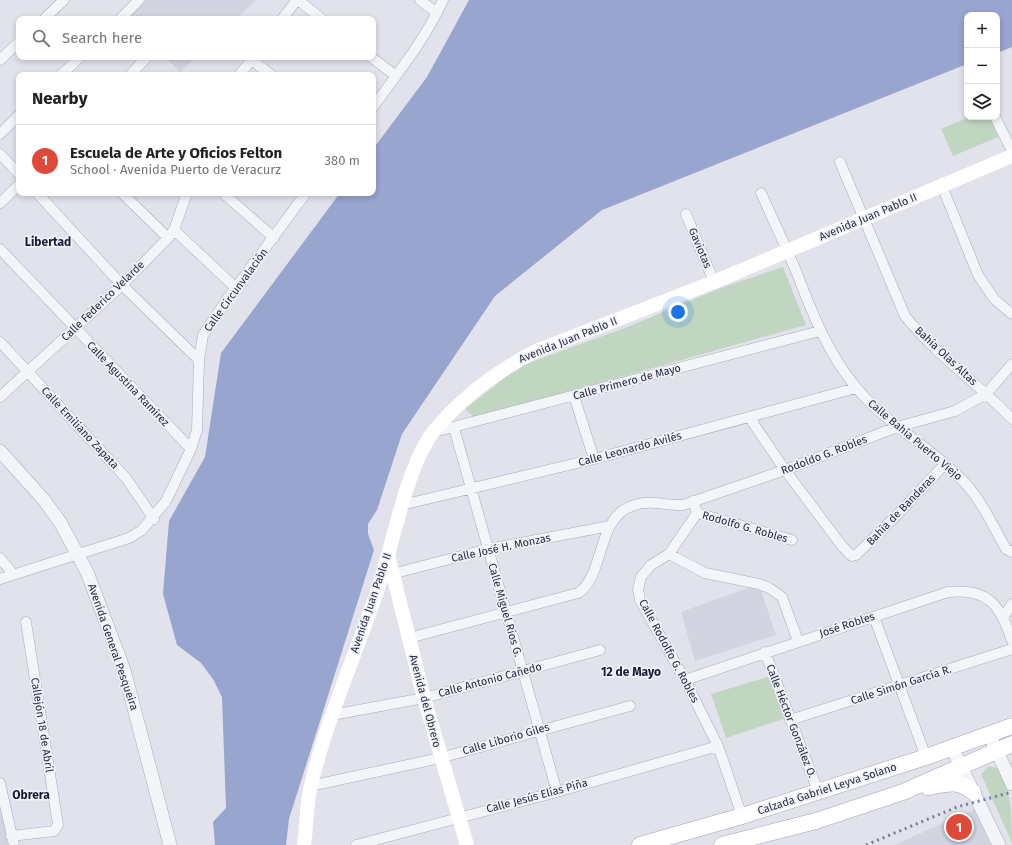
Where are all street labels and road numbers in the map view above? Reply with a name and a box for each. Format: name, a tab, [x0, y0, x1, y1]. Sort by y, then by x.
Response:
street label: Avenida Juan Pablo II	[817, 190, 919, 244]
street label: Gaviotas	[686, 226, 714, 270]
street label: Calle Circunvalación	[201, 246, 271, 334]
street label: Calle Federico Velarde	[59, 258, 147, 344]
street label: Avenida Juan Pablo II	[517, 314, 619, 366]
street label: Bahía Olas Altas	[912, 324, 980, 388]
street label: Calle Agustina Ramírez	[84, 339, 172, 429]
street label: Calle Primero de Mayo	[572, 361, 682, 403]
street label: Calle Emiliano Zapata	[39, 384, 121, 472]
street label: Calle Bahía Puerto Viejo	[865, 397, 965, 483]
street label: Calle Leonardo Avilés	[577, 429, 683, 469]
street label: Rodoldo G. Robles	[779, 433, 869, 477]
street label: Bahía de Banderas	[864, 472, 938, 548]
street label: Rodolfo G. Robles	[701, 509, 789, 545]
street label: Calle José H. Monzas	[450, 531, 552, 565]
street label: Avenida Juan Pablo II	[348, 551, 394, 655]
street label: Calle Miguel Ríos G.	[485, 562, 525, 659]
street label: Avenida General Pesqueira	[85, 582, 141, 712]
street label: Calle Rodolfo G. Robles	[636, 597, 702, 705]
street label: José Robles	[818, 610, 876, 640]
street label: Avenida del Obrero	[406, 653, 444, 749]
street label: Calle Antonio Cañedo	[437, 660, 543, 700]
street label: Calle Héctor González O.	[763, 662, 819, 780]
street label: Calle Simón García R.	[849, 662, 953, 707]
street label: Callejón 18 de Abril	[28, 677, 56, 773]
street label: Calle Liborio Giles	[461, 720, 551, 758]
street label: Calzada Gabriel Leyva Solano	[756, 760, 898, 818]
street label: Calle Jesús Elías Piña	[485, 776, 589, 816]

